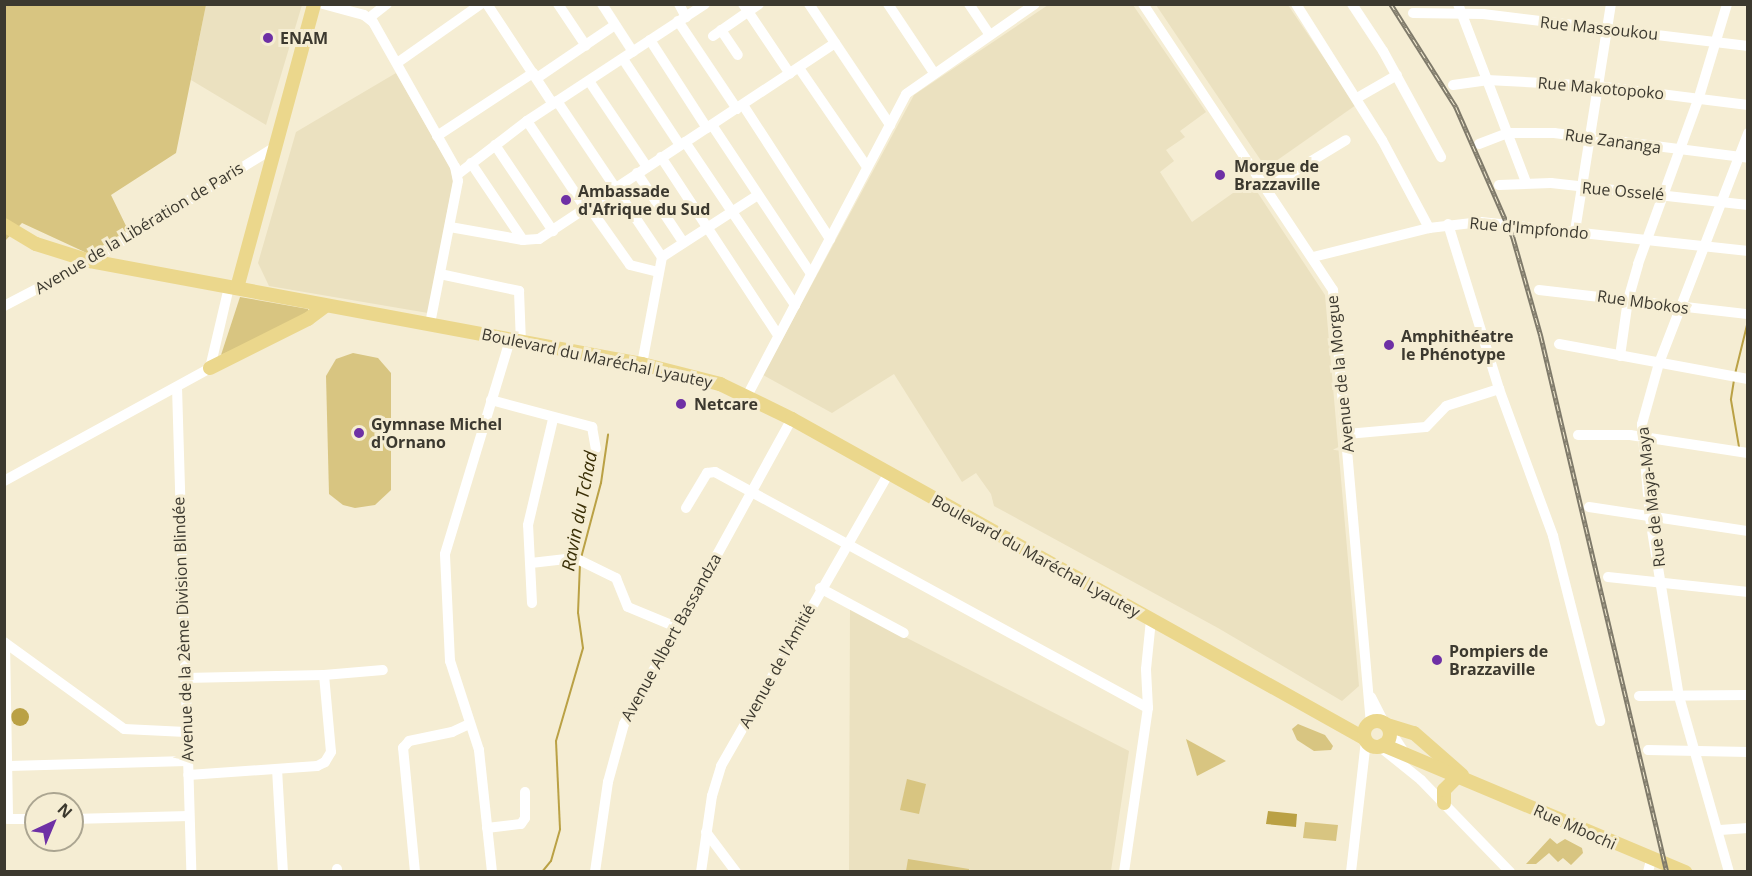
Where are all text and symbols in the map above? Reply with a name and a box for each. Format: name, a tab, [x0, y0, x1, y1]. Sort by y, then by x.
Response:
street label: Rue Massoukou	[1539, 12, 1659, 44]
place label: ENAM	[280, 28, 328, 48]
marker: ENAM	[261, 31, 275, 45]
street label: Rue Makotopoko	[1537, 73, 1665, 103]
street label: Rue Zananga	[1564, 125, 1662, 157]
place label: Morgue de Brazzaville	[1234, 156, 1320, 194]
street label: Avenue de la Libération de Paris	[31, 158, 247, 298]
marker: Morgue de Brazzaville	[1211, 166, 1229, 184]
street label: Rue Osselé	[1581, 178, 1665, 204]
place label: Ambassade d'Afrique du Sud	[578, 181, 710, 219]
marker: Ambassade d'Afrique du Sud	[559, 193, 573, 207]
street label: Rue d'Impfondo	[1469, 213, 1589, 243]
street label: Rue Mbokos	[1596, 286, 1690, 318]
street label: Avenue de la Morgue	[1322, 294, 1358, 454]
street label: Boulevard du Maréchal Lyautey	[480, 324, 714, 392]
place label: Amphithéatre le Phénotype	[1401, 326, 1514, 364]
marker: Amphithéatre le Phénotype	[1382, 338, 1396, 352]
place label: Netcare	[694, 394, 758, 414]
marker: Netcare	[672, 395, 690, 413]
place label: Gymnase Michel d'Ornano	[371, 414, 502, 452]
marker: Gymnase Michel d'Ornano	[352, 426, 366, 440]
street label: Rue de Maya-Maya	[1633, 426, 1669, 568]
water label: Ravin du Tchad	[557, 449, 601, 573]
street label: Boulevard du Maréchal Lyautey	[929, 491, 1143, 621]
street label: Avenue de la 2ème Division Blindée	[169, 496, 197, 762]
street label: Avenue Albert Bassandza	[617, 550, 725, 724]
street label: Avenue de l'Amitié	[735, 601, 819, 731]
place label: Pompiers de Brazzaville	[1449, 641, 1548, 679]
marker: Pompiers de Brazzaville	[1430, 653, 1444, 667]
north arrow	[24, 792, 84, 852]
text: N	[53, 798, 77, 823]
street label: Rue Mbochi	[1531, 800, 1619, 854]

